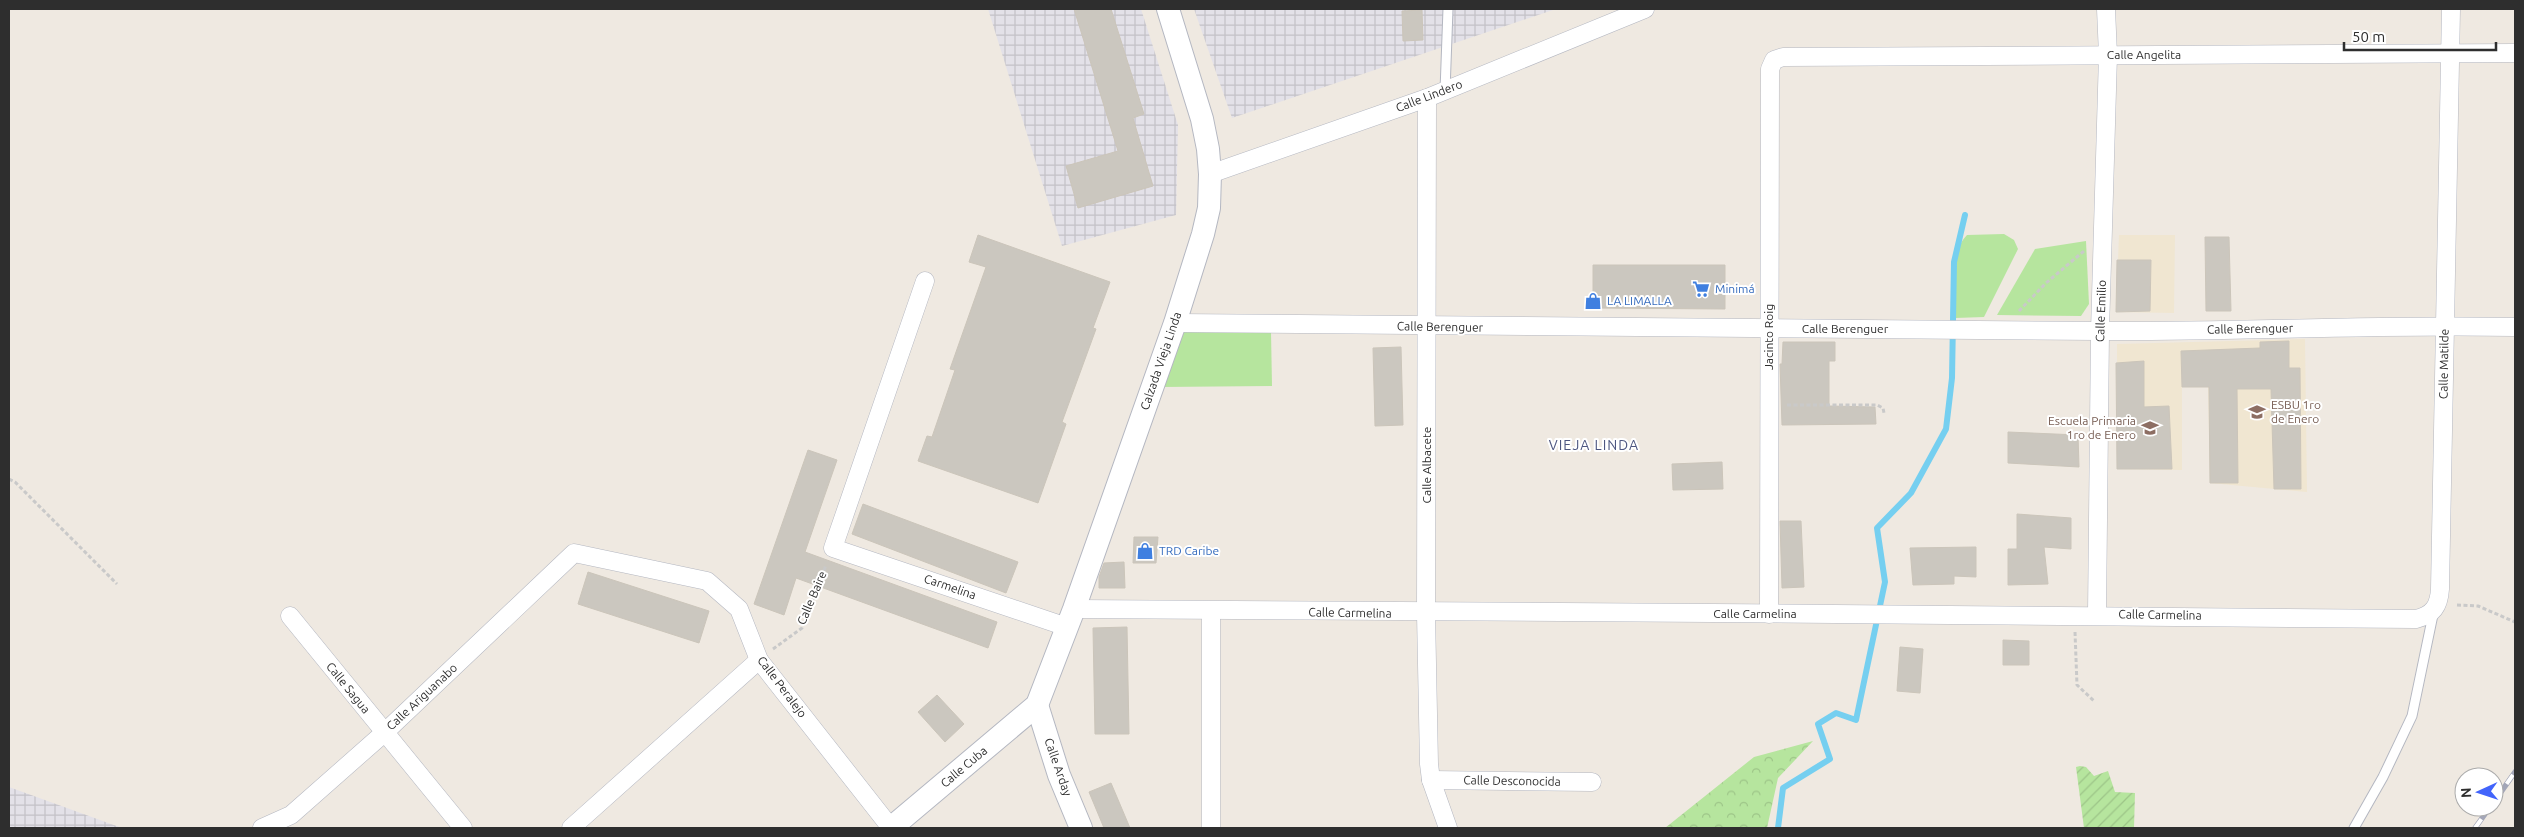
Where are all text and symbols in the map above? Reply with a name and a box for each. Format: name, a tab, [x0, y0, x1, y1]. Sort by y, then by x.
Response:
scale bar	[2344, 20, 2496, 52]
text: 50 m	[2352, 28, 2385, 45]
street label: Calle Angelita	[2107, 48, 2181, 61]
street label: Calle Lindero	[1394, 77, 1464, 114]
supermarket icon: Minimá	[1691, 279, 1711, 299]
street label: Calle Emilio	[2093, 280, 2108, 342]
place label: Minimá	[1715, 282, 1755, 295]
shop icon: LA LIMALLA	[1583, 291, 1603, 311]
place label: LA LIMALLA	[1607, 294, 1672, 307]
street label: Jacinto Roig	[1762, 304, 1775, 370]
street label: Calzada Vieja Linda	[1138, 310, 1183, 412]
street label: Calle Berenguer	[1397, 319, 1484, 334]
street label: Calle Berenguer	[2207, 321, 2294, 336]
street label: Calle Berenguer	[1802, 322, 1889, 335]
street label: Calle Matilde	[2436, 329, 2451, 399]
place label: ESBU 1ro de Enero	[2271, 398, 2321, 425]
school or university icon: ESBU 1ro de Enero	[2247, 402, 2267, 422]
place label: Escuela Primaria 1ro de Enero	[2048, 414, 2136, 441]
school or university icon: Escuela Primaria 1ro de Enero	[2140, 418, 2160, 438]
street label: Calle Albacete	[1420, 427, 1433, 503]
district label: VIEJA LINDA	[1549, 437, 1639, 453]
shop icon: TRD Caribe	[1135, 541, 1155, 561]
place label: TRD Caribe	[1159, 544, 1219, 557]
street label: Calle Baire	[794, 569, 829, 627]
street label: Carmelina	[922, 572, 978, 601]
street label: Calle Carmelina	[1308, 605, 1392, 620]
street label: Calle Carmelina	[1713, 607, 1797, 620]
street label: Calle Carmelina	[2118, 607, 2202, 622]
street label: Calle Peralejo	[755, 654, 810, 720]
street label: Calle Sagua	[324, 660, 373, 716]
street label: Calle Ariguanabo	[384, 661, 460, 733]
street label: Calle Arday	[1042, 736, 1075, 798]
street label: Calle Cuba	[938, 743, 989, 790]
north arrow	[2454, 767, 2504, 817]
street label: Calle Desconocida	[1463, 773, 1561, 788]
text: N	[2458, 787, 2474, 798]

